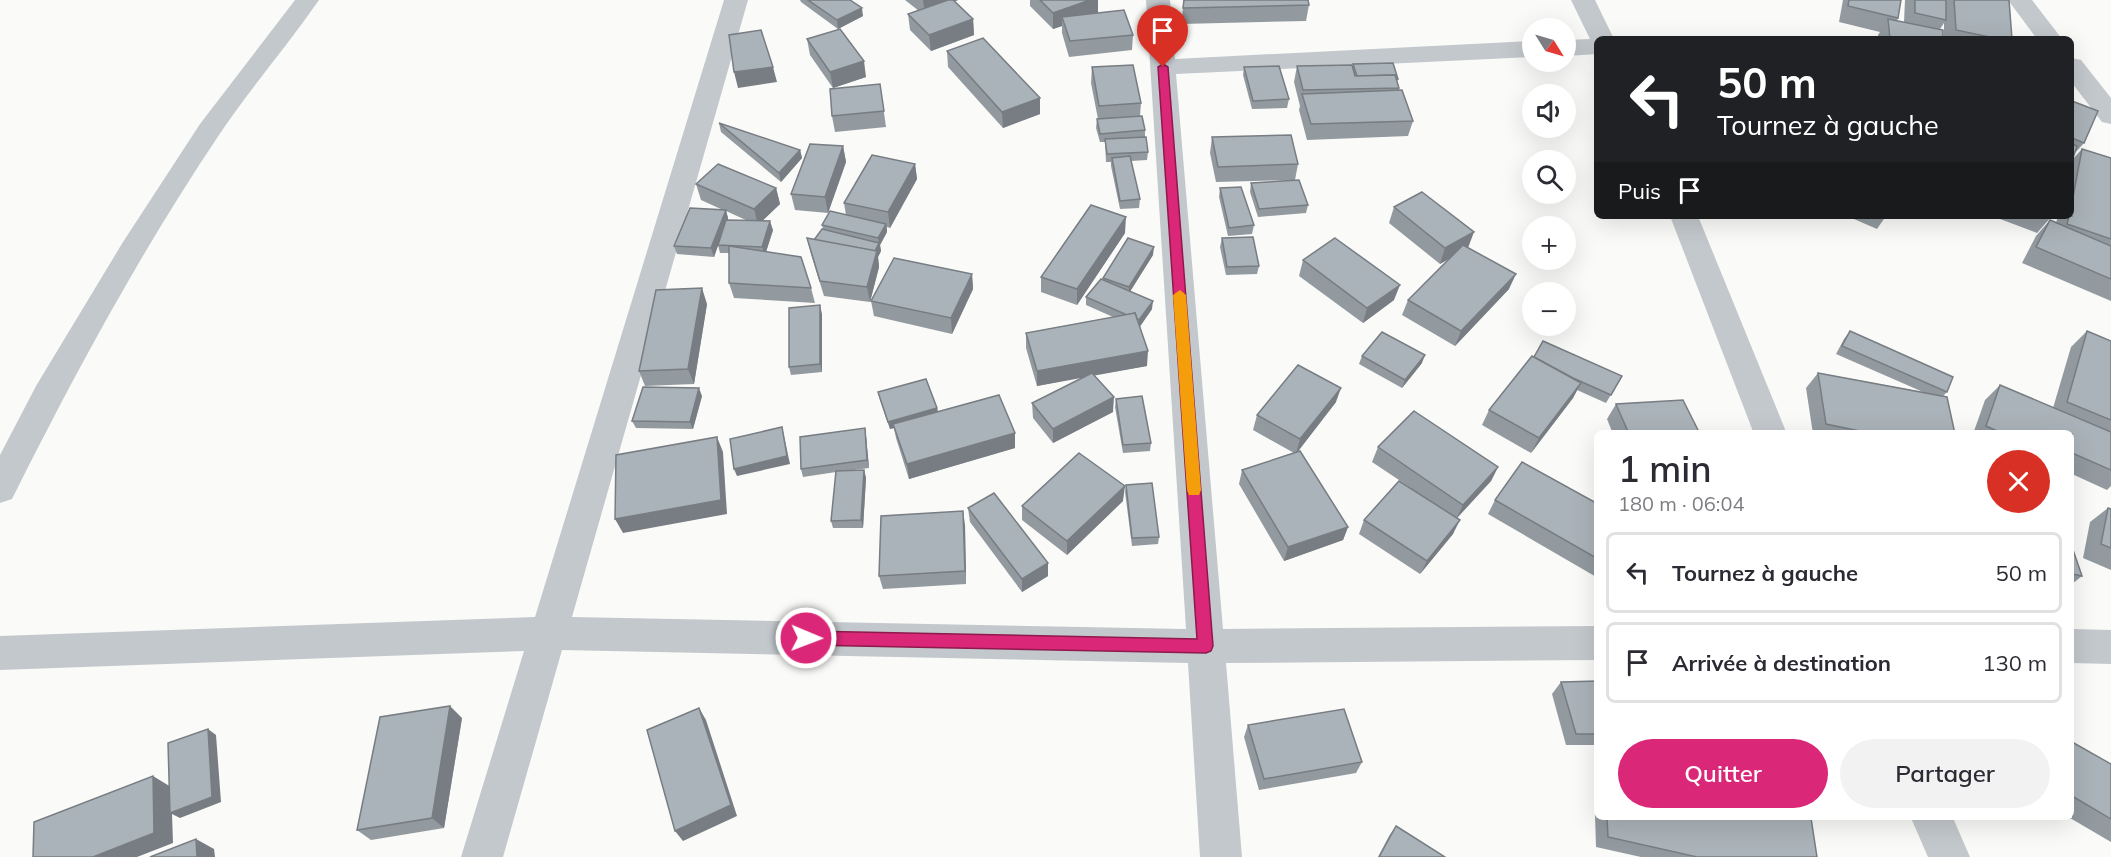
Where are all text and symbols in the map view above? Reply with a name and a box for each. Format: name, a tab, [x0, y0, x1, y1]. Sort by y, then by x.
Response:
pin	[1137, 5, 1188, 67]
icon: arrive	[1146, 14, 1179, 47]
north arrow	[1522, 18, 1576, 72]
map controls	[1522, 18, 1576, 336]
text: 50 m	[1717, 56, 1817, 109]
icon: left	[1618, 60, 1696, 138]
button: sound	[1522, 84, 1576, 138]
text: Tournez à gauche	[1717, 108, 1939, 142]
button: search	[1522, 150, 1576, 204]
icon: arrive	[1673, 174, 1706, 207]
text: Puis	[1618, 177, 1661, 205]
button: +	[1522, 216, 1576, 270]
button: −	[1522, 282, 1576, 336]
text: 1 min	[1618, 446, 1712, 491]
button: close	[1987, 450, 2050, 513]
text: 180 m · 06:04	[1618, 491, 1744, 516]
icon: left	[1621, 556, 1654, 589]
text: Tournez à gauche	[1672, 559, 1858, 587]
text: 50 m	[1996, 559, 2047, 587]
position arrow	[774, 606, 838, 670]
icon: arrive	[1621, 646, 1654, 679]
text: Arrivée à destination	[1672, 649, 1891, 677]
text: 130 m	[1982, 649, 2047, 677]
button: Quitter	[1618, 739, 1828, 808]
button: Partager	[1840, 739, 2050, 808]

